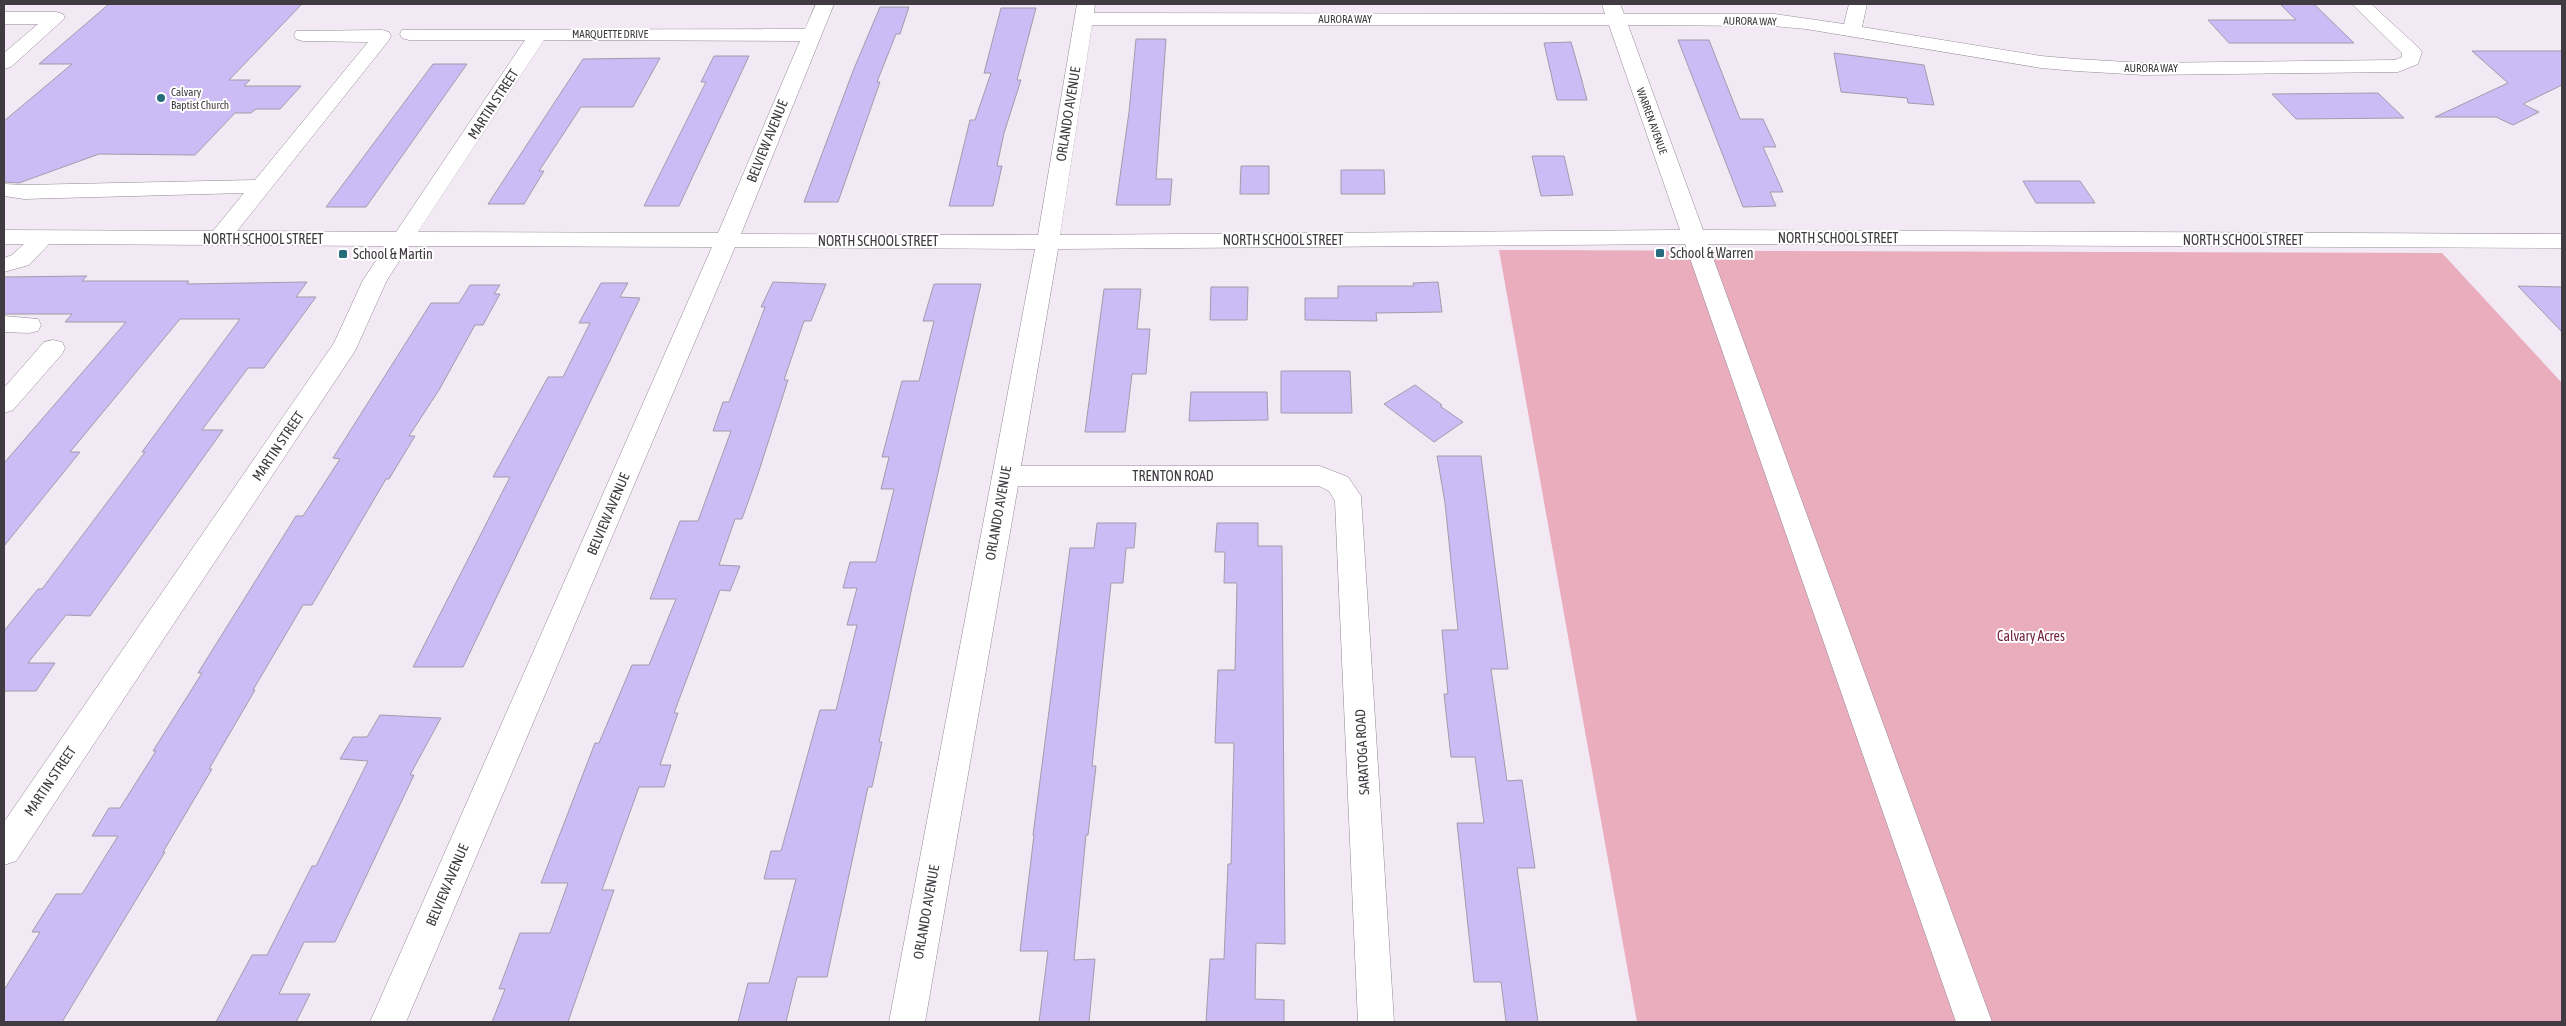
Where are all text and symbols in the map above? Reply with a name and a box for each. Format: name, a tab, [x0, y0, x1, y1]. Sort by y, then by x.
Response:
street label: AURORA WAY	[1318, 13, 1372, 25]
street label: AURORA WAY	[1723, 15, 1777, 27]
street label: MARQUETTE DRIVE	[572, 28, 648, 40]
street label: AURORA WAY	[2124, 62, 2178, 74]
street label: MARTIN STREET	[464, 66, 522, 142]
street label: ORLANDO AVENUE	[1053, 66, 1083, 162]
place label: Calvary Baptist Church	[171, 86, 229, 111]
street label: WARREN AVENUE	[1634, 86, 1670, 156]
marker: Calvary Baptist Church	[155, 92, 167, 104]
street label: BELVIEW AVENUE	[743, 97, 791, 185]
street label: NORTH SCHOOL STREET	[1778, 230, 1898, 246]
street label: NORTH SCHOOL STREET	[203, 231, 323, 247]
street label: NORTH SCHOOL STREET	[1223, 232, 1343, 248]
street label: NORTH SCHOOL STREET	[2183, 232, 2303, 248]
street label: NORTH SCHOOL STREET	[818, 233, 938, 249]
place label: School & Warren	[1670, 245, 1753, 261]
place label: School & Martin	[353, 246, 433, 262]
marker: School & Warren	[1654, 247, 1666, 259]
marker: School & Martin	[337, 248, 349, 260]
street label: MARTIN STREET	[249, 408, 307, 484]
street label: ORLANDO AVENUE	[982, 465, 1014, 561]
street label: TRENTON ROAD	[1132, 468, 1214, 484]
street label: BELVIEW AVENUE	[584, 471, 632, 557]
park label: Calvary Acres	[1997, 628, 2065, 644]
street label: SARATOGA ROAD	[1352, 708, 1372, 795]
street label: MARTIN STREET	[21, 743, 79, 819]
street label: BELVIEW AVENUE	[423, 842, 471, 928]
street label: ORLANDO AVENUE	[910, 864, 942, 960]

